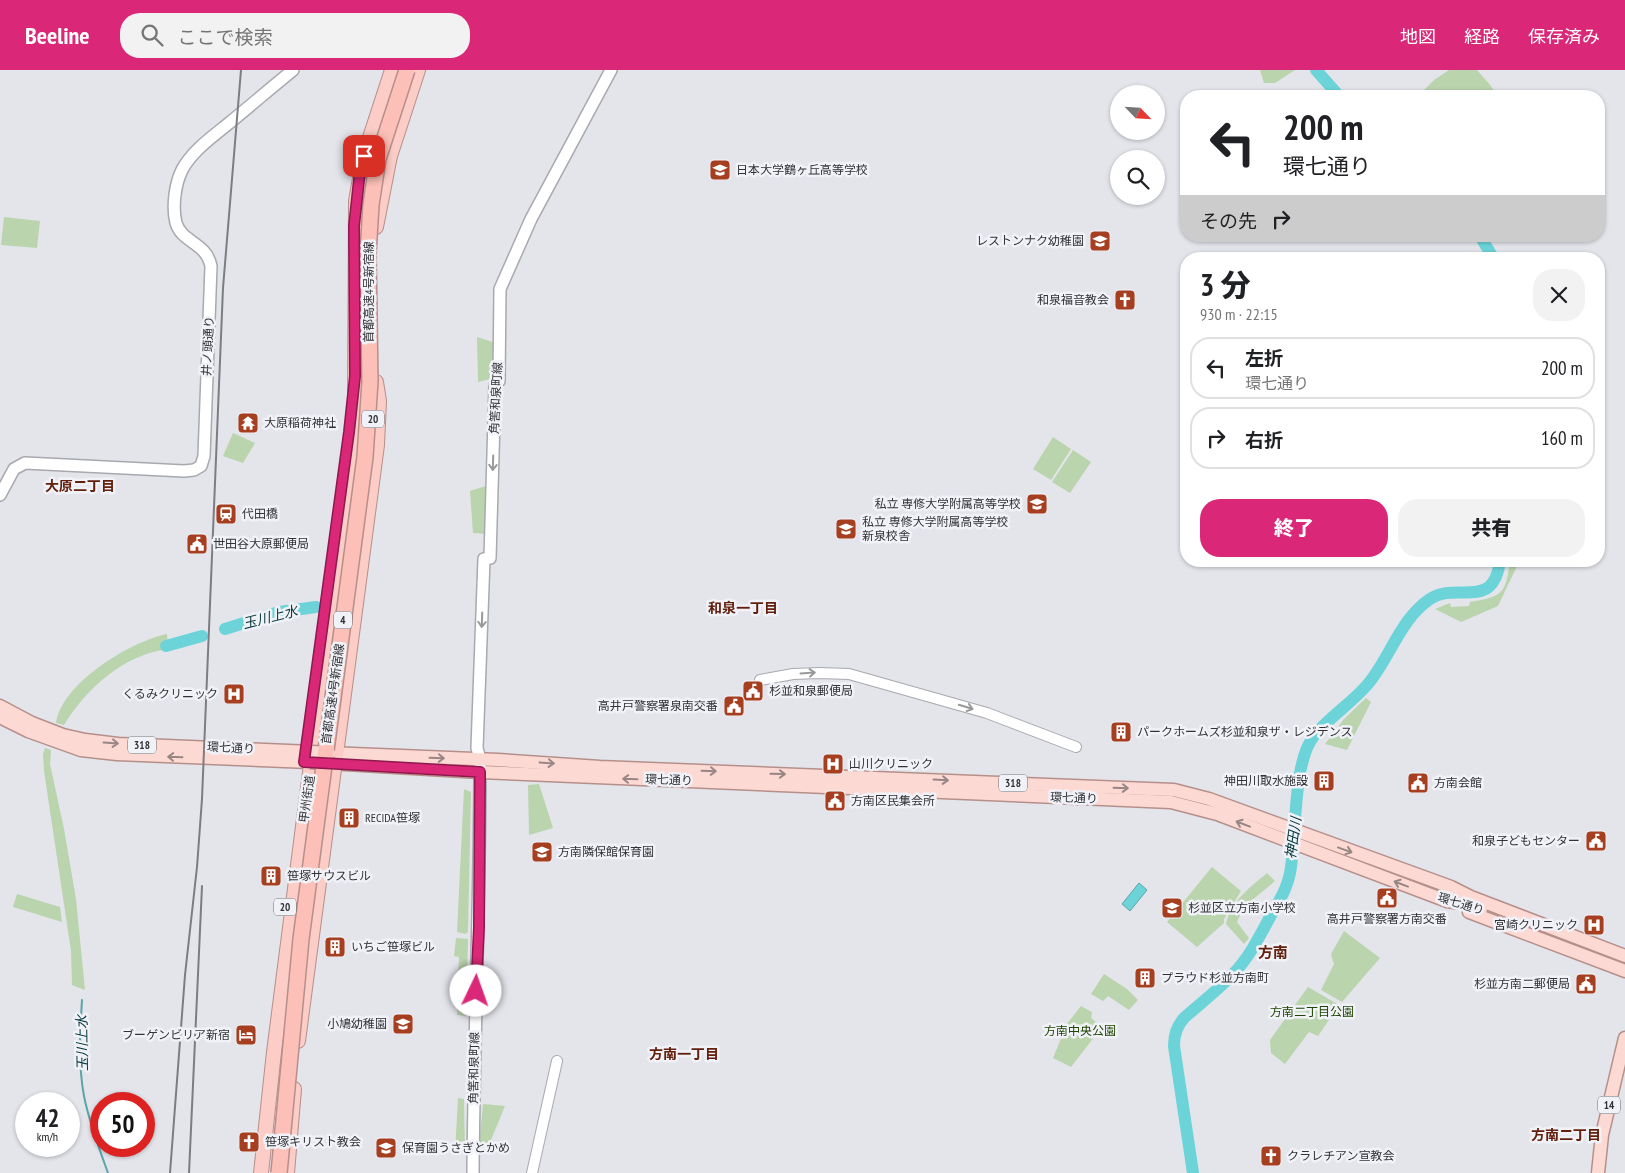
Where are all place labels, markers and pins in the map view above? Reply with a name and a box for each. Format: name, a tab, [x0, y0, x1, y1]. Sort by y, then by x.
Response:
pin	[343, 135, 385, 177]
school or university icon: 日本大学鶴ヶ丘高等学校	[708, 158, 732, 182]
place label: 日本大学鶴ヶ丘高等学校	[736, 162, 868, 177]
school or university icon: レストンナク幼稚園	[1088, 229, 1112, 253]
place label: レストンナク幼稚園	[976, 233, 1084, 248]
church icon: 和泉福音教会	[1113, 288, 1137, 312]
place label: 和泉福音教会	[1037, 292, 1109, 307]
temple icon: 大原稲荷神社	[236, 411, 260, 435]
place label: 大原稲荷神社	[264, 415, 336, 430]
school or university icon: 私立 専修大学附属高等学校	[1025, 492, 1049, 516]
place label: 私立 専修大学附属高等学校	[874, 496, 1021, 511]
station icon: 代田橋	[214, 502, 238, 526]
place label: 代田橋	[242, 506, 278, 521]
place label: 私立 専修大学附属高等学校 新泉校舎	[862, 514, 1009, 543]
school or university icon: 私立 専修大学附属高等学校 新泉校舎	[834, 517, 858, 541]
public building icon: 世田谷大原郵便局	[185, 532, 209, 556]
place label: 世田谷大原郵便局	[213, 536, 309, 551]
public building icon: 杉並和泉郵便局	[741, 679, 765, 703]
hospital icon: くるみクリニック	[222, 682, 246, 706]
place label: 杉並和泉郵便局	[769, 683, 853, 698]
place label: くるみクリニック	[122, 686, 218, 701]
public building icon: 高井戸警察署泉南交番	[722, 694, 746, 718]
place label: 高井戸警察署泉南交番	[598, 698, 718, 713]
building icon: パークホームズ杉並和泉ザ・レジデンス	[1109, 720, 1133, 744]
place label: パークホームズ杉並和泉ザ・レジデンス	[1137, 724, 1352, 739]
hospital icon: 山川クリニック	[821, 752, 845, 776]
place label: 山川クリニック	[849, 756, 933, 771]
building icon: 神田川取水施設	[1312, 769, 1336, 793]
public building icon: 方南会館	[1406, 771, 1430, 795]
place label: 神田川取水施設	[1224, 773, 1308, 788]
place label: 方南会館	[1434, 775, 1482, 790]
public building icon: 方南区民集会所	[823, 789, 847, 813]
place label: 方南区民集会所	[851, 793, 935, 808]
building icon: RECIDA笹塚	[337, 806, 361, 830]
place label: RECIDA笹塚	[365, 810, 420, 825]
public building icon: 和泉子どもセンター	[1584, 829, 1608, 853]
place label: 和泉子どもセンター	[1472, 833, 1580, 848]
school or university icon: 方南隣保館保育園	[530, 840, 554, 864]
place label: 方南隣保館保育園	[558, 844, 654, 859]
building icon: 笹塚サウスビル	[259, 864, 283, 888]
place label: 笹塚サウスビル	[287, 868, 371, 883]
public building icon: 高井戸警察署方南交番	[1375, 886, 1399, 910]
school or university icon: 杉並区立方南小学校	[1160, 896, 1184, 920]
place label: 杉並区立方南小学校	[1188, 900, 1296, 915]
place label: 高井戸警察署方南交番	[1327, 911, 1447, 926]
hospital icon: 宮崎クリニック	[1582, 913, 1606, 937]
place label: 宮崎クリニック	[1494, 917, 1578, 932]
building icon: いちご笹塚ビル	[323, 935, 347, 959]
place label: いちご笹塚ビル	[351, 939, 435, 954]
building icon: プラウド杉並方南町	[1133, 966, 1157, 990]
place label: プラウド杉並方南町	[1161, 970, 1269, 985]
public building icon: 杉並方南二郵便局	[1574, 972, 1598, 996]
place label: 杉並方南二郵便局	[1474, 976, 1570, 991]
school or university icon: 小鳩幼稚園	[391, 1012, 415, 1036]
place label: 小鳩幼稚園	[327, 1016, 387, 1031]
hotel icon: ブーゲンビリア新宿	[234, 1023, 258, 1047]
place label: ブーゲンビリア新宿	[122, 1027, 230, 1042]
church icon: 笹塚キリスト教会	[237, 1130, 261, 1154]
place label: 笹塚キリスト教会	[265, 1134, 361, 1149]
school or university icon: 保育園うさぎとかめ	[374, 1136, 398, 1160]
place label: 保育園うさぎとかめ	[402, 1140, 510, 1155]
church icon: クラレチアン宣教会	[1259, 1144, 1283, 1168]
place label: クラレチアン宣教会	[1287, 1148, 1395, 1163]

